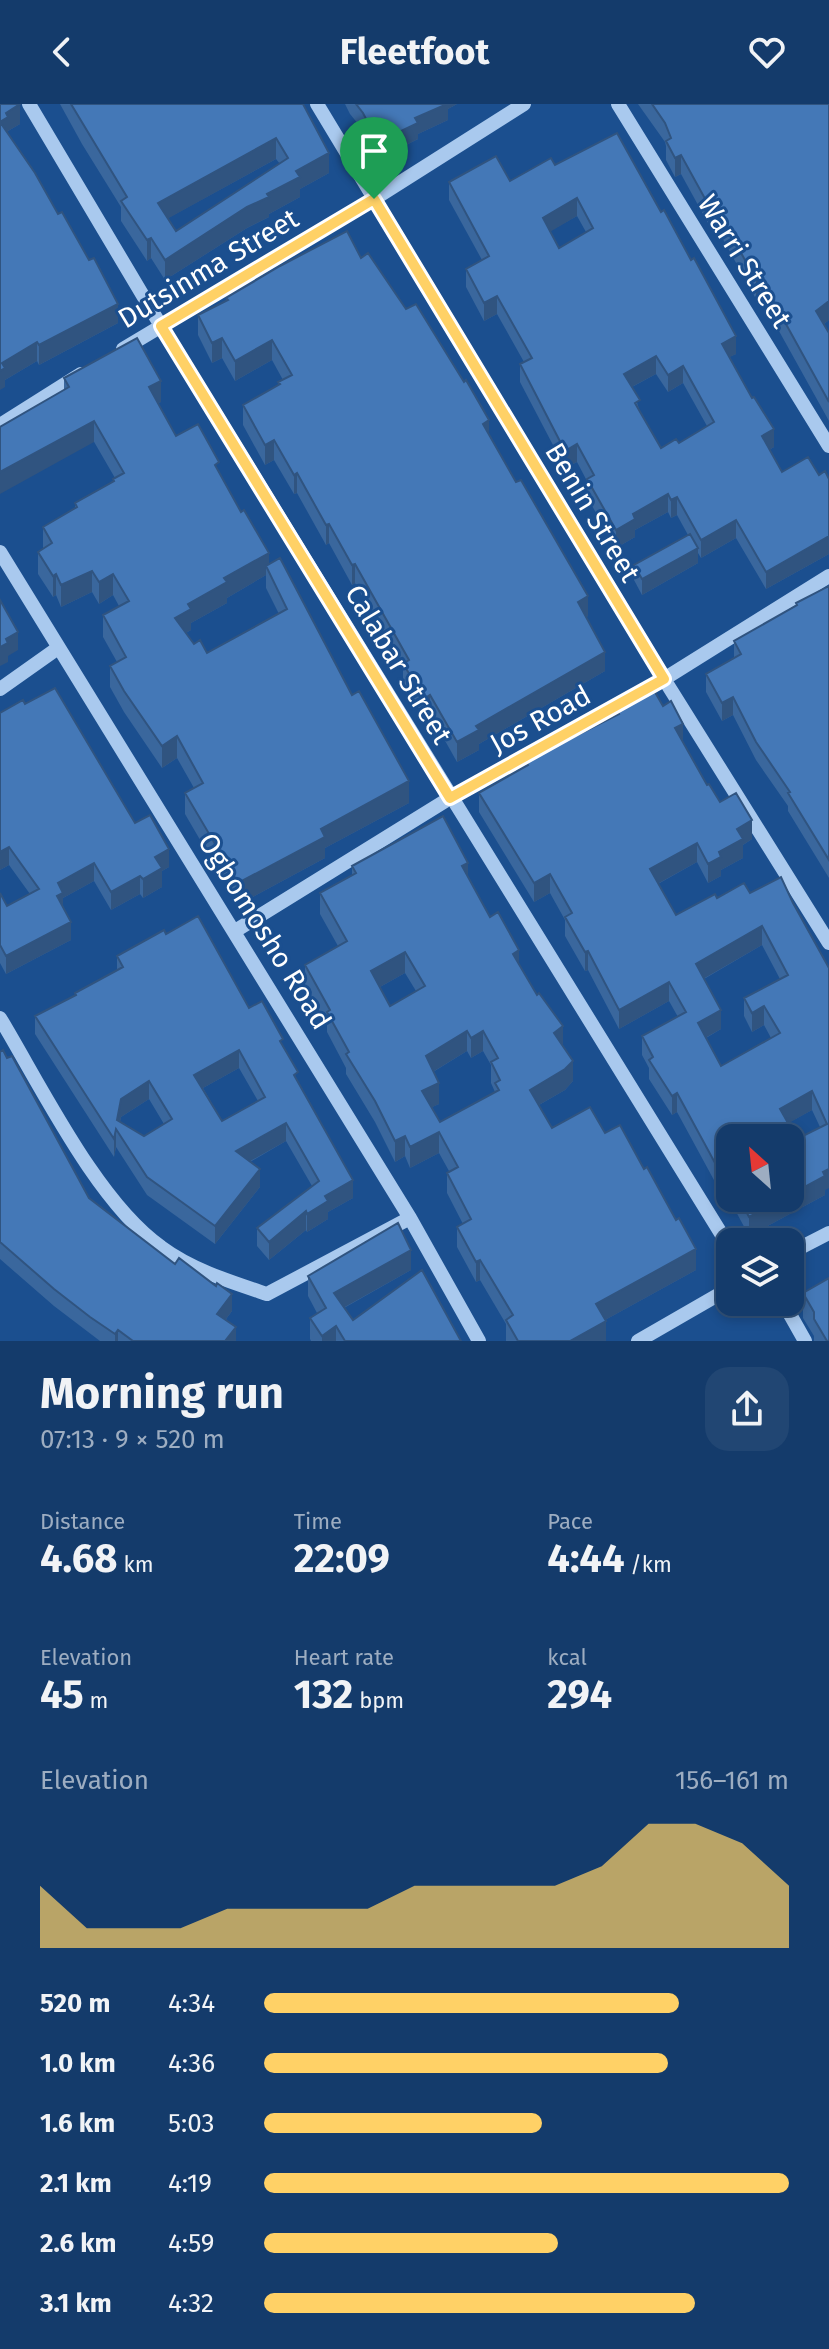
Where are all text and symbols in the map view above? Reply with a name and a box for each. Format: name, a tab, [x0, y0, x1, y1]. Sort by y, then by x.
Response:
icon: back	[40, 30, 84, 74]
text: Fleetfoot	[340, 30, 489, 74]
icon: heart	[745, 30, 789, 74]
pin	[340, 117, 408, 199]
icon: arrive	[352, 129, 396, 173]
street label: Warri Street	[691, 189, 799, 335]
street label: Dutsinma Street	[112, 201, 305, 335]
street label: Benin Street	[538, 437, 647, 589]
street label: Calabar Street	[338, 579, 459, 750]
street label: Jos Road	[484, 678, 596, 761]
street label: Ogbomosho Road	[191, 827, 338, 1035]
north arrow	[716, 1124, 804, 1212]
map controls	[716, 1124, 804, 1316]
button: layers	[716, 1228, 804, 1316]
text: Morning run	[40, 1367, 284, 1420]
button: share	[705, 1367, 789, 1451]
text: 07:13 · 9 × 520 m	[40, 1424, 225, 1455]
text: Distance	[40, 1508, 125, 1535]
text: Time	[294, 1508, 342, 1535]
text: Pace	[547, 1508, 593, 1535]
text: 4.68	[40, 1535, 118, 1583]
text: 22:09	[294, 1535, 390, 1583]
text: 4:44	[547, 1535, 625, 1583]
text: km	[118, 1551, 154, 1578]
text: /km	[625, 1551, 672, 1578]
text: Elevation	[40, 1644, 132, 1671]
text: Heart rate	[294, 1644, 394, 1671]
text: kcal	[547, 1644, 587, 1671]
text: 45	[40, 1671, 84, 1719]
text: 132	[294, 1671, 353, 1719]
text: 294	[547, 1671, 612, 1719]
text: m	[84, 1687, 108, 1714]
text: bpm	[353, 1687, 404, 1714]
text: Elevation	[40, 1765, 149, 1796]
text: 156–161 m	[675, 1765, 789, 1796]
text: 520 m	[40, 1988, 110, 2019]
text: 4:34	[168, 1988, 215, 2019]
text: 1.0 km	[40, 2048, 116, 2079]
text: 4:36	[168, 2048, 215, 2079]
text: 1.6 km	[40, 2108, 115, 2139]
text: 5:03	[168, 2108, 215, 2139]
text: 2.1 km	[40, 2168, 112, 2199]
text: 4:19	[168, 2168, 212, 2199]
text: 2.6 km	[40, 2228, 117, 2259]
text: 4:59	[168, 2228, 214, 2259]
text: 3.1 km	[40, 2288, 112, 2319]
text: 4:32	[168, 2288, 214, 2319]

